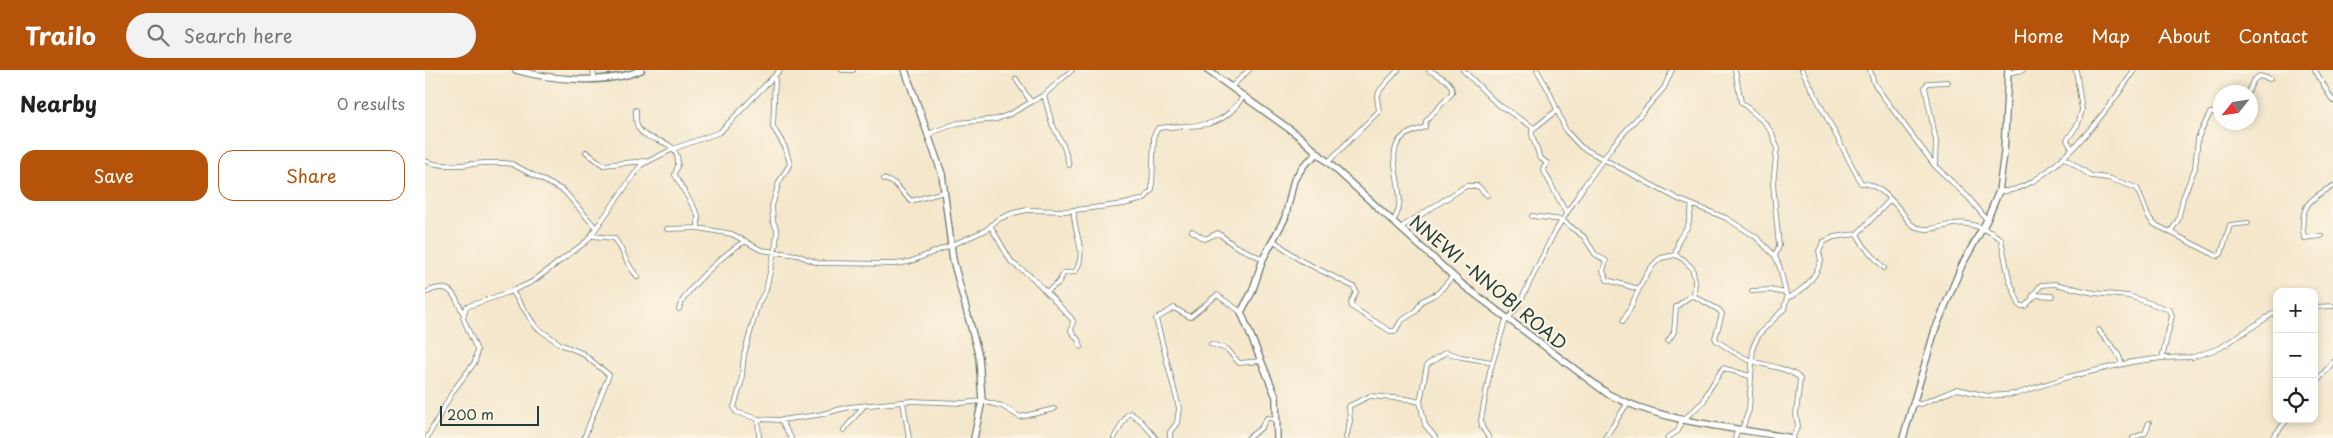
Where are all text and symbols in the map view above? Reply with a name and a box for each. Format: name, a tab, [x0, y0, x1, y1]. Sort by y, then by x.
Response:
search box	[126, 13, 476, 58]
text: Trailo	[25, 17, 96, 53]
icon: search	[144, 21, 172, 49]
text: Search here	[184, 21, 292, 49]
text: Home	[2013, 22, 2063, 49]
text: Map	[2091, 22, 2130, 49]
text: About	[2158, 22, 2210, 49]
text: Contact	[2238, 22, 2308, 49]
north arrow	[2213, 85, 2258, 130]
text: Nearby	[20, 87, 97, 119]
text: 0 results	[337, 91, 405, 115]
button: Save	[20, 150, 208, 201]
button: Share	[218, 150, 405, 201]
street label: NNEWI -NNOBI ROAD	[1404, 208, 1574, 356]
map controls	[2273, 288, 2318, 423]
button: +	[2273, 288, 2318, 333]
button: −	[2273, 333, 2318, 378]
button: locate	[2273, 378, 2318, 423]
scale bar	[440, 403, 539, 426]
text: 200 m	[447, 404, 494, 425]

